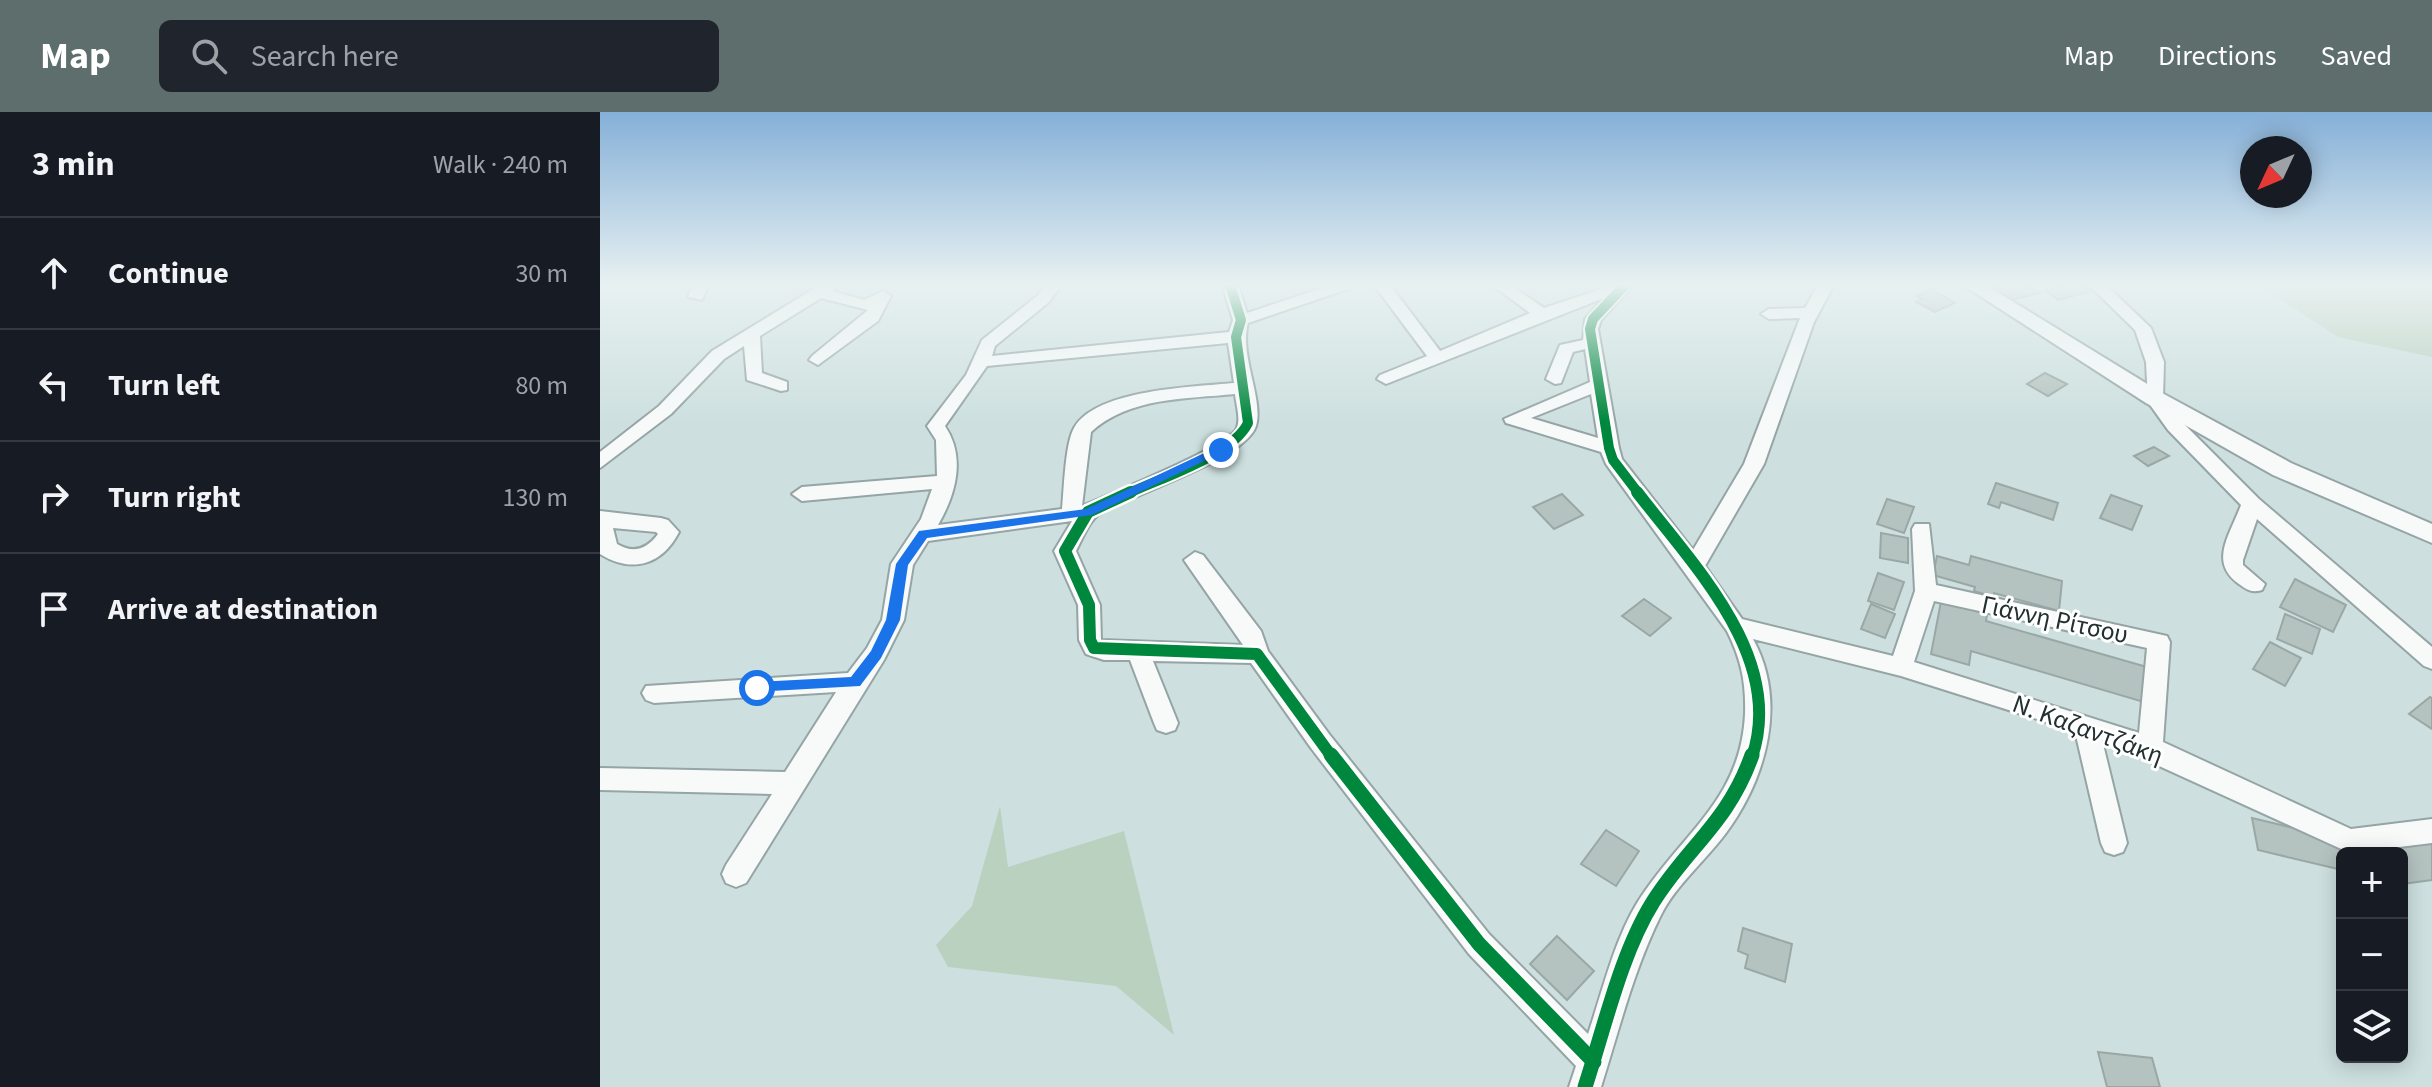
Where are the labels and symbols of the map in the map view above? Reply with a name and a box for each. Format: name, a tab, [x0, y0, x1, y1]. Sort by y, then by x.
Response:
north arrow	[2240, 136, 2312, 208]
route end	[1203, 432, 1239, 468]
street label: Γιάννη Ρίτσου	[1978, 586, 2132, 653]
route start	[739, 670, 775, 706]
street label: Ν. Καζαντζάκη	[2007, 685, 2168, 774]

